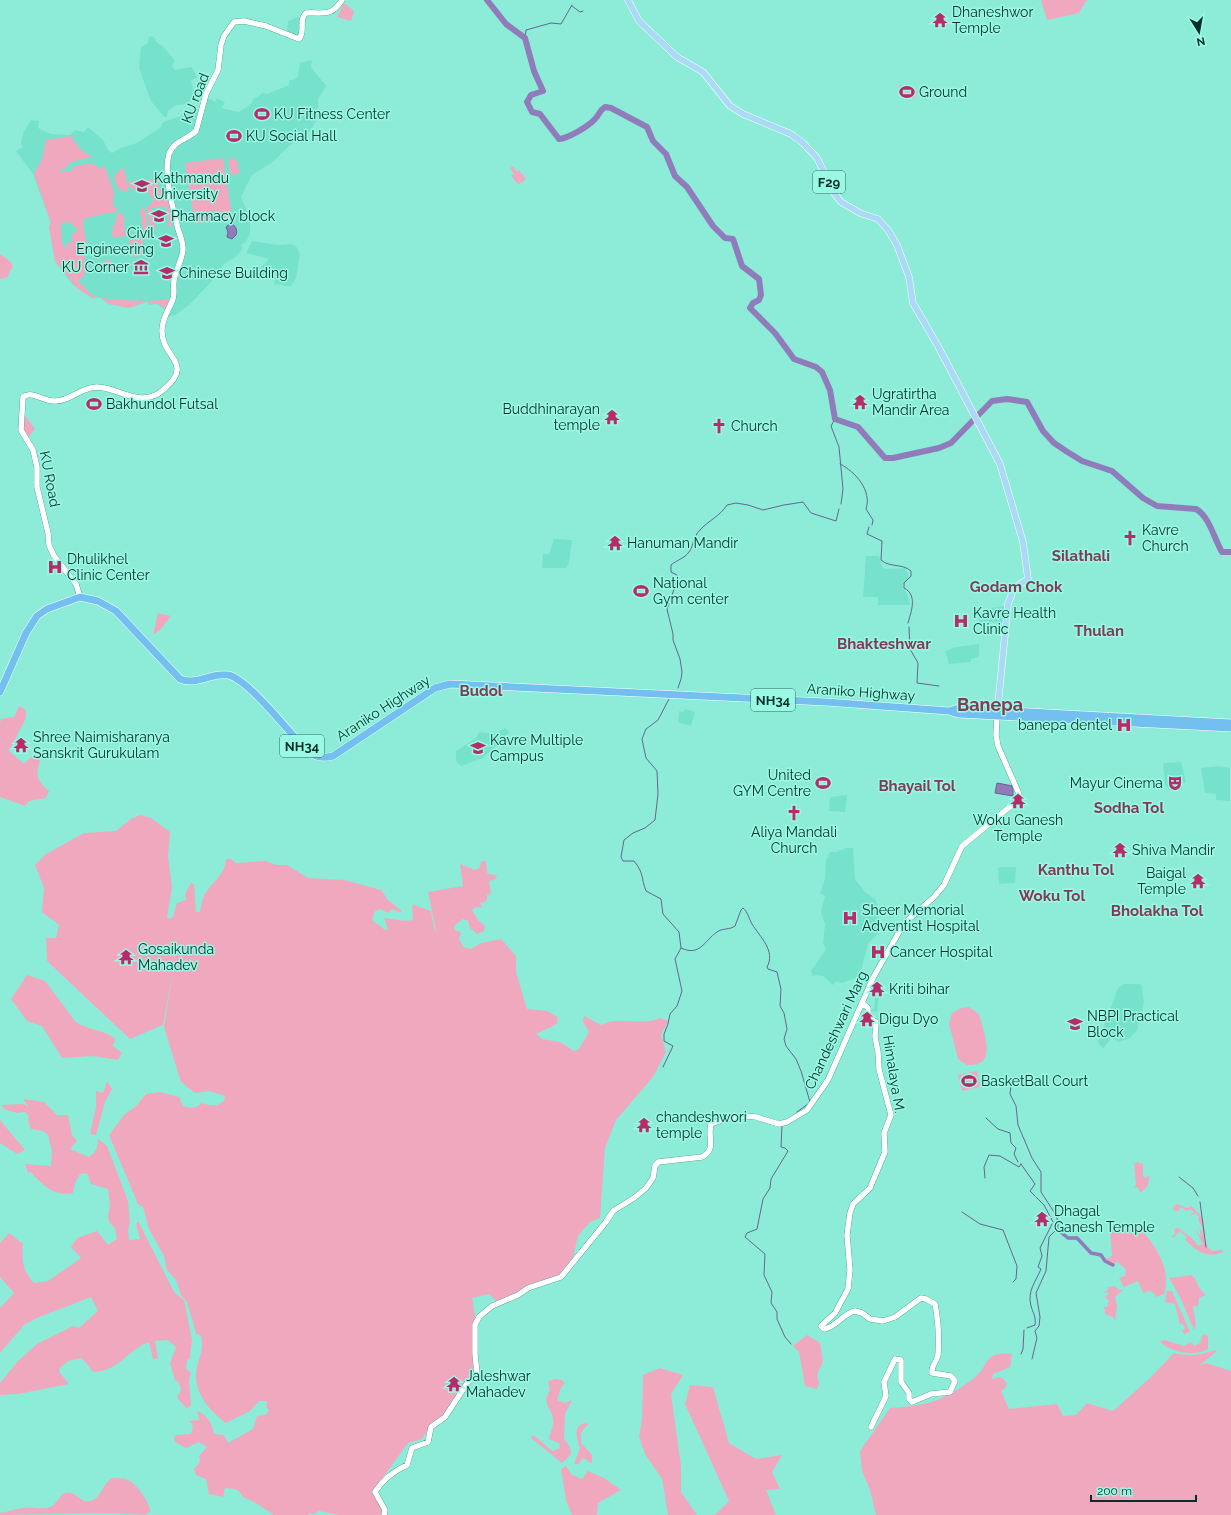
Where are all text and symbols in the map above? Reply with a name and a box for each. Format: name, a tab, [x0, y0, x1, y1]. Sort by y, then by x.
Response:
place label: Dhaneshwor Temple	[952, 4, 1033, 36]
temple icon: Dhaneshwor Temple	[931, 11, 949, 29]
north arrow	[1179, 12, 1219, 52]
text: N	[1195, 34, 1206, 49]
street label: KU road	[178, 71, 212, 125]
sports icon: Ground	[898, 83, 916, 101]
place label: Ground	[919, 84, 967, 100]
sports icon: KU Fitness Center	[253, 105, 271, 123]
place label: KU Fitness Center	[274, 106, 390, 122]
sports icon: KU Social Hall	[225, 127, 243, 145]
place label: KU Social Hall	[246, 128, 337, 144]
place label: Kathmandu University	[154, 170, 229, 202]
road number: F29	[813, 171, 845, 193]
school or university icon: Kathmandu University	[133, 177, 151, 195]
school or university icon: Pharmacy block	[150, 207, 168, 225]
place label: Pharmacy block	[171, 208, 276, 224]
place label: Civil Engineering	[76, 225, 154, 257]
school or university icon: Civil Engineering	[157, 232, 175, 250]
museum icon: KU Corner	[132, 258, 150, 276]
place label: KU Corner	[62, 259, 129, 275]
school or university icon: Chinese Building	[158, 264, 176, 282]
place label: Chinese Building	[179, 265, 288, 281]
place label: Ugratirtha Mandir Area	[872, 386, 949, 418]
temple icon: Ugratirtha Mandir Area	[851, 393, 869, 411]
sports icon: Bakhundol Futsal	[85, 395, 103, 413]
place label: Bakhundol Futsal	[106, 396, 218, 412]
place label: Buddhinarayan temple	[502, 401, 600, 433]
temple icon: Buddhinarayan temple	[603, 408, 621, 426]
church icon: Church	[710, 417, 728, 435]
place label: Church	[731, 418, 778, 434]
street label: KU Road	[37, 450, 63, 508]
place label: Kavre Church	[1142, 522, 1189, 554]
church icon: Kavre Church	[1121, 529, 1139, 547]
temple icon: Hanuman Mandir	[606, 534, 624, 552]
place label: Hanuman Mandir	[627, 535, 738, 551]
district label: Silathali	[1052, 547, 1110, 565]
place label: Dhulikhel Clinic Center	[67, 551, 150, 583]
hospital icon: Dhulikhel Clinic Center	[46, 558, 64, 576]
place label: National Gym center	[653, 575, 729, 607]
district label: Godam Chok	[970, 578, 1063, 596]
sports icon: National Gym center	[632, 582, 650, 600]
place label: Kavre Health Clinic	[973, 605, 1056, 637]
hospital icon: Kavre Health Clinic	[952, 612, 970, 630]
district label: Thulan	[1074, 622, 1124, 640]
district label: Bhakteshwar	[837, 635, 931, 653]
street label: Araniko Highway	[333, 672, 433, 744]
street label: Araniko Highway	[806, 680, 916, 704]
district label: Budol	[460, 682, 503, 700]
road number: NH34	[751, 689, 795, 711]
district label: Banepa	[957, 694, 1023, 715]
hospital icon: banepa dentel	[1115, 716, 1133, 734]
place label: banepa dentel	[1018, 717, 1112, 733]
place label: Shree Naimisharanya Sanskrit Gurukulam	[33, 729, 170, 761]
place label: Kavre Multiple Campus	[490, 732, 583, 764]
road number: NH34	[280, 735, 324, 757]
temple icon: Shree Naimisharanya Sanskrit Gurukulam	[12, 736, 30, 754]
school or university icon: Kavre Multiple Campus	[469, 739, 487, 757]
place label: United GYM Centre	[733, 767, 811, 799]
sports icon: United GYM Centre	[814, 774, 832, 792]
theatre icon: Mayur Cinema	[1166, 774, 1184, 792]
place label: Mayur Cinema	[1070, 775, 1163, 791]
district label: Bhayail Tol	[878, 777, 956, 795]
temple icon: Woku Ganesh Temple	[1009, 792, 1027, 810]
district label: Sodha Tol	[1094, 799, 1164, 817]
church icon: Aliya Mandali Church	[785, 804, 803, 822]
place label: Woku Ganesh Temple	[973, 812, 1063, 844]
place label: Aliya Mandali Church	[751, 824, 837, 856]
temple icon: Shiva Mandir	[1111, 841, 1129, 859]
place label: Shiva Mandir	[1132, 842, 1215, 858]
district label: Kanthu Tol	[1038, 861, 1114, 879]
place label: Baigal Temple	[1137, 865, 1186, 897]
temple icon: Baigal Temple	[1189, 872, 1207, 890]
district label: Woku Tol	[1019, 887, 1085, 905]
place label: Sheer Memorial Adventist Hospital	[862, 902, 980, 934]
district label: Bholakha Tol	[1111, 902, 1204, 920]
hospital icon: Sheer Memorial Adventist Hospital	[841, 909, 859, 927]
place label: Gosaikunda Mahadev	[138, 941, 214, 973]
hospital icon: Cancer Hospital	[869, 943, 887, 961]
place label: Cancer Hospital	[890, 944, 993, 960]
temple icon: Gosaikunda Mahadev	[117, 948, 135, 966]
street label: Chandeshwari Marg	[802, 968, 870, 1092]
temple icon: Kriti bihar	[868, 980, 886, 998]
place label: Kriti bihar	[889, 981, 950, 997]
place label: NBPI Practical Block	[1087, 1008, 1179, 1040]
temple icon: Digu Dyo	[858, 1010, 876, 1028]
place label: Digu Dyo	[879, 1011, 938, 1027]
school or university icon: NBPI Practical Block	[1066, 1015, 1084, 1033]
street label: Himalaya M.	[880, 1034, 908, 1114]
sports icon: BasketBall Court	[960, 1072, 978, 1090]
place label: BasketBall Court	[981, 1073, 1088, 1089]
place label: chandeshwori temple	[656, 1109, 747, 1141]
temple icon: chandeshwori temple	[635, 1116, 653, 1134]
place label: Dhagal Ganesh Temple	[1054, 1203, 1155, 1235]
temple icon: Dhagal Ganesh Temple	[1033, 1210, 1051, 1228]
place label: Jaleshwar Mahadev	[466, 1368, 531, 1400]
temple icon: Jaleshwar Mahadev	[445, 1375, 463, 1393]
scale bar	[1091, 1477, 1196, 1503]
text: 200 m	[1097, 1484, 1132, 1498]

